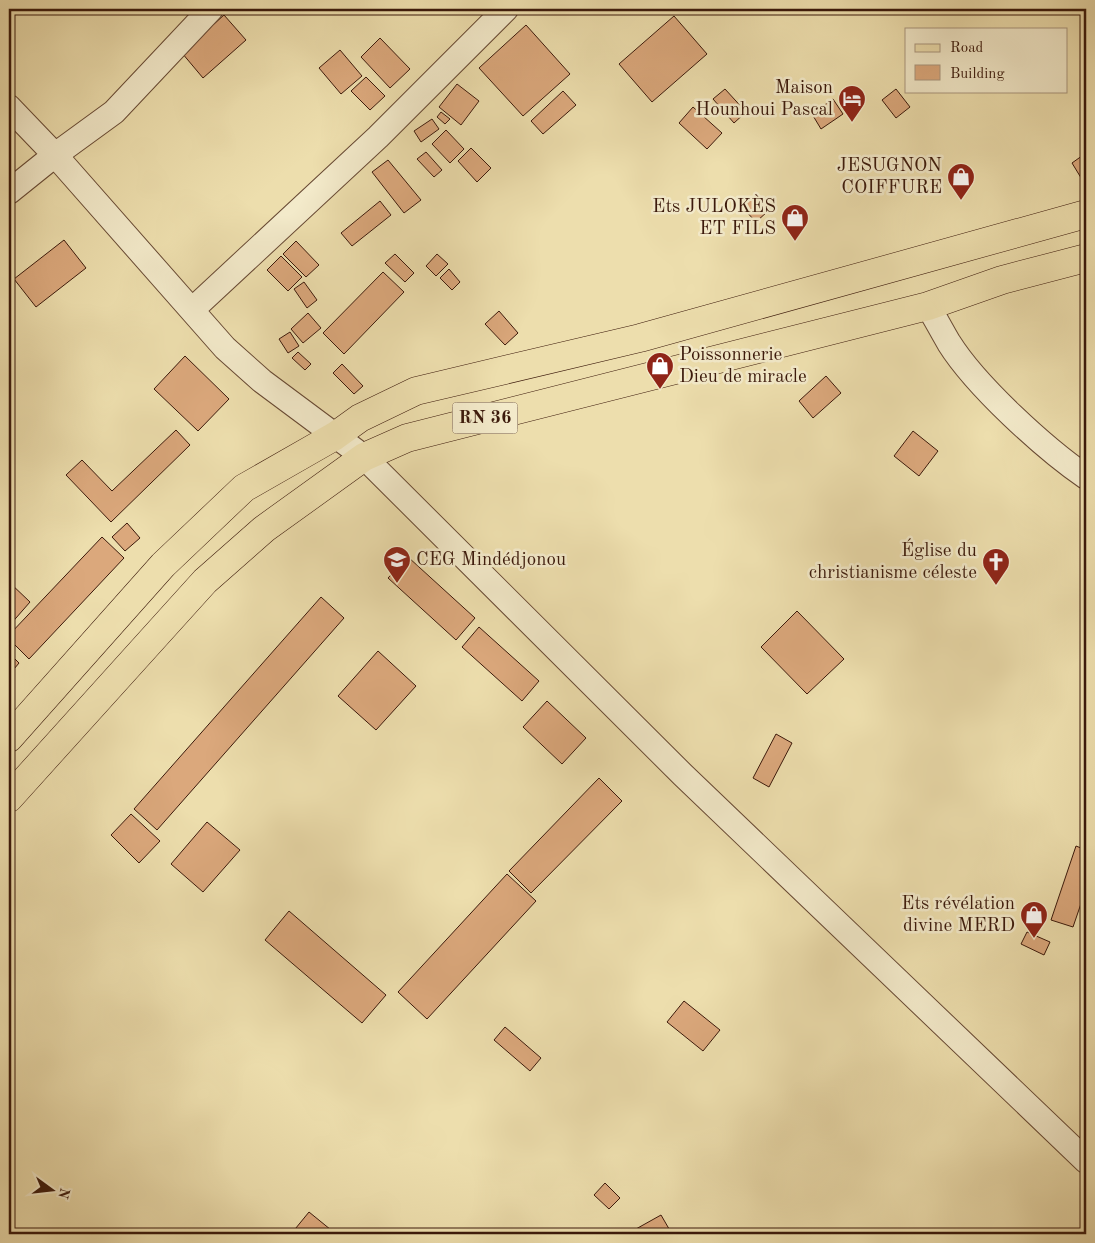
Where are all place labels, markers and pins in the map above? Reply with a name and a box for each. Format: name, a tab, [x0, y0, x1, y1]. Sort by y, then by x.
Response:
place label: Maison Hounhoui Pascal	[695, 79, 833, 120]
hotel icon: Maison Hounhoui Pascal	[837, 84, 867, 123]
place label: JESUGNON COIFFURE	[837, 157, 942, 198]
shop icon: JESUGNON COIFFURE	[946, 162, 976, 201]
place label: Ets JULOKÈS ET FILS	[652, 194, 776, 239]
shop icon: Ets JULOKÈS ET FILS	[780, 203, 810, 242]
place label: Poissonnerie Dieu de miracle	[679, 346, 807, 387]
shop icon: Poissonnerie Dieu de miracle	[645, 351, 675, 390]
place label: Église du christianisme céleste	[809, 538, 977, 583]
school or university icon: CEG Mindédjonou	[382, 545, 412, 584]
church icon: Église du christianisme céleste	[981, 547, 1011, 586]
place label: CEG Mindédjonou	[416, 551, 566, 570]
place label: Ets révélation divine MERD	[901, 895, 1015, 936]
shop icon: Ets révélation divine MERD	[1019, 900, 1049, 939]

